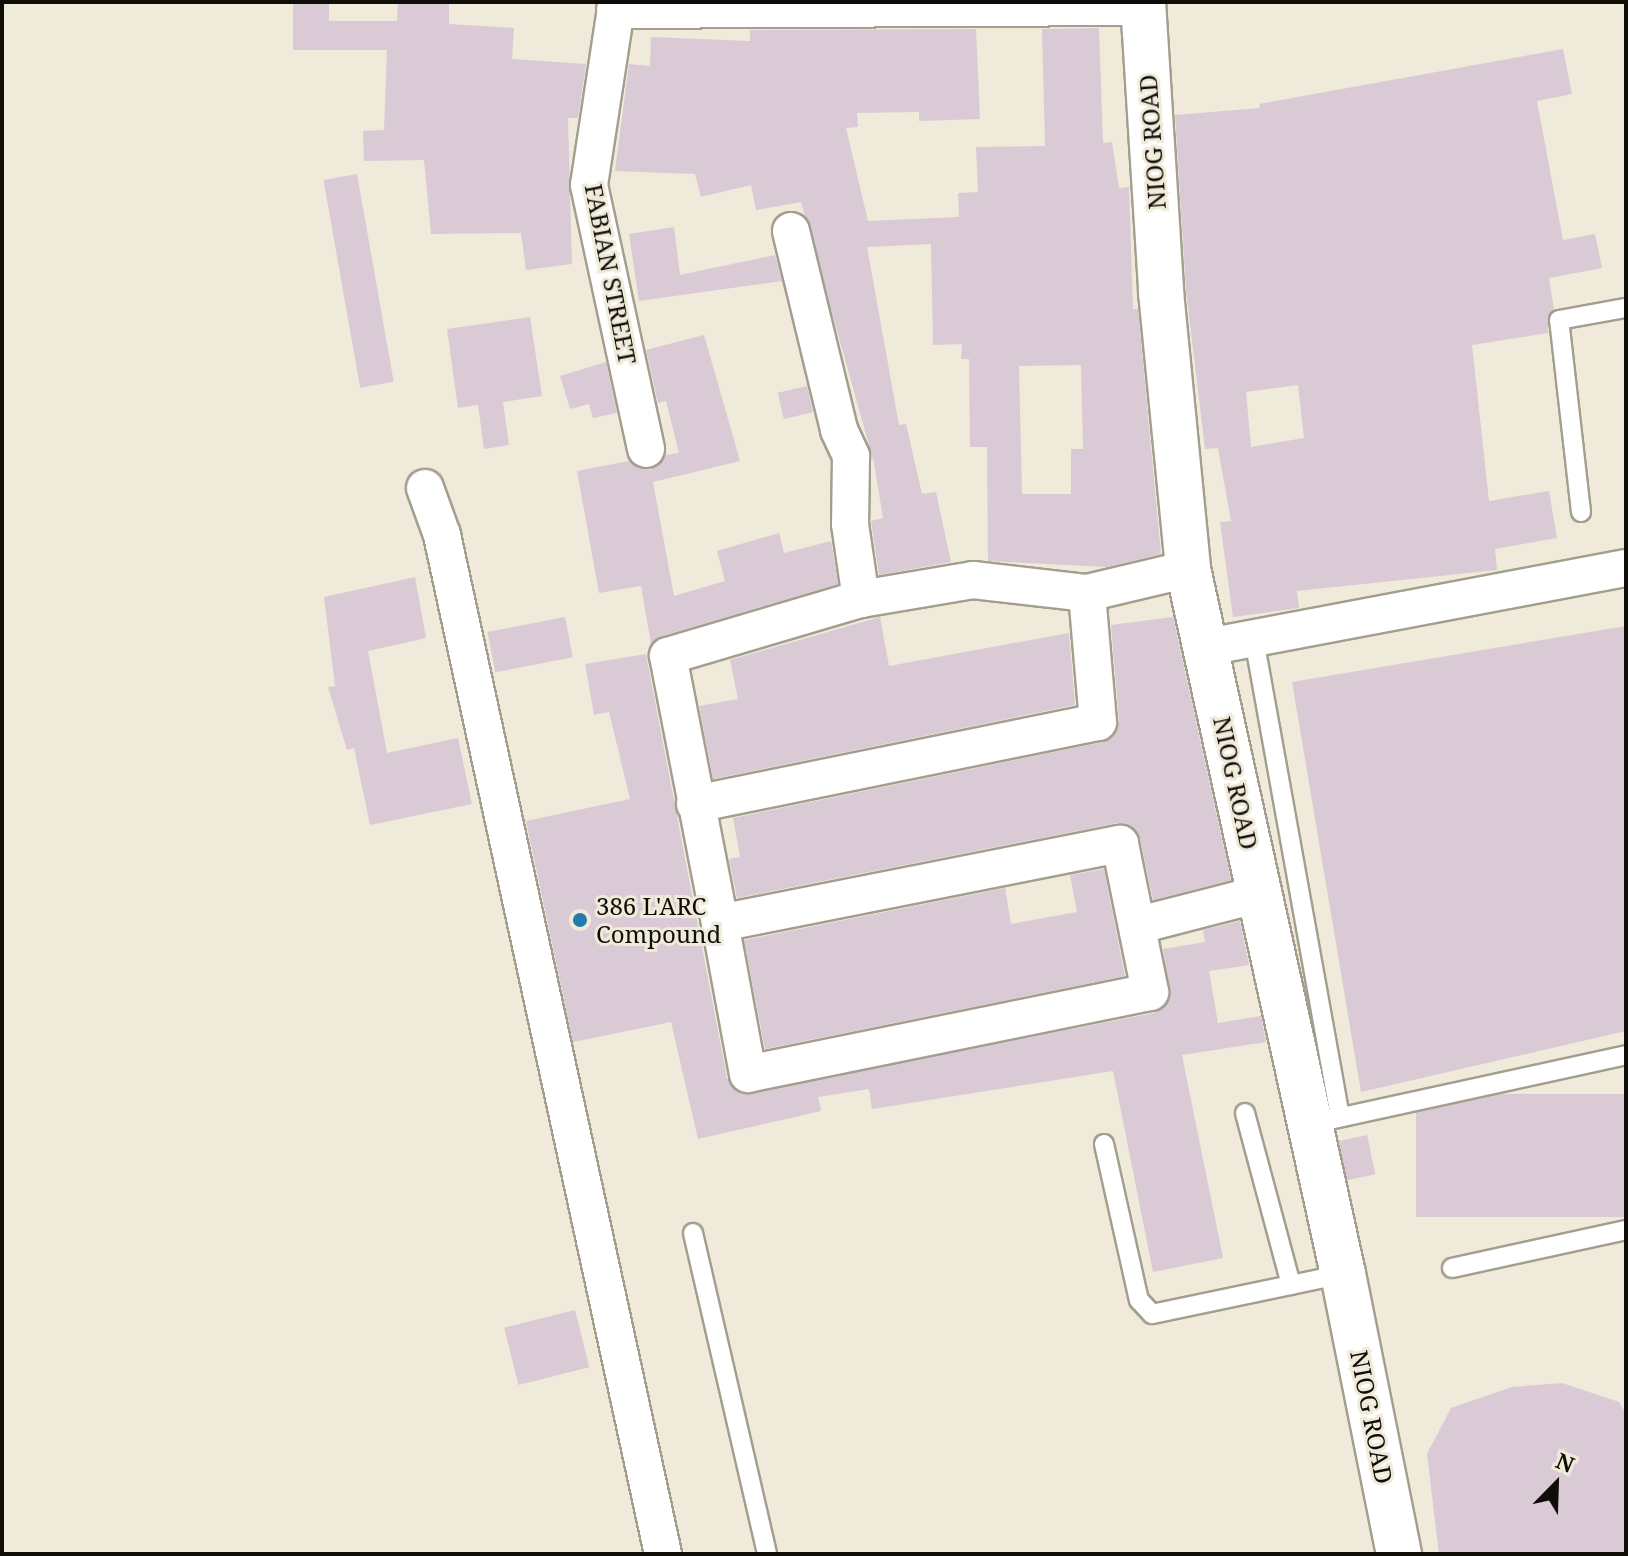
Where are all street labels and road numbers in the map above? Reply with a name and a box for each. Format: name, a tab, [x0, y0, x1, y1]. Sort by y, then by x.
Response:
street label: NIOG ROAD	[1133, 74, 1171, 210]
street label: FABIAN STREET	[579, 181, 643, 367]
street label: NIOG ROAD	[1208, 714, 1264, 852]
street label: NIOG ROAD	[1345, 1348, 1399, 1486]

